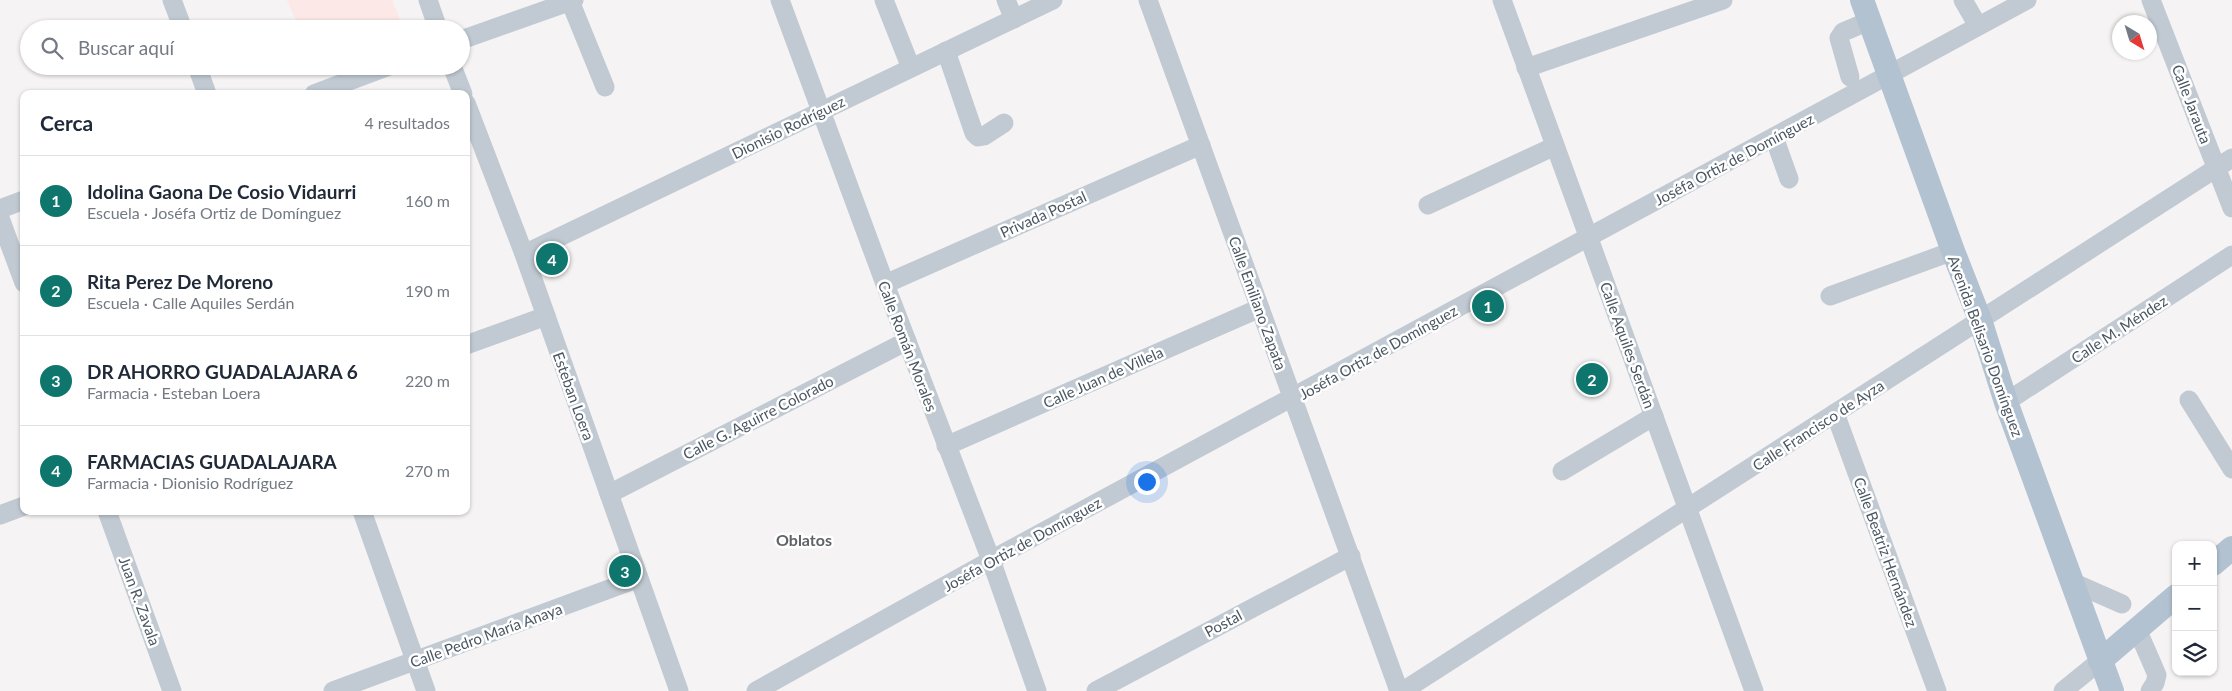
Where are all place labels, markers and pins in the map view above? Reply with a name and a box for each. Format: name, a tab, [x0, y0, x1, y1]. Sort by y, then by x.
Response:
pin: 4	[536, 240, 568, 278]
pin: 1	[1472, 287, 1504, 325]
pin: 2	[1576, 360, 1608, 398]
pin: 3	[609, 552, 641, 590]

